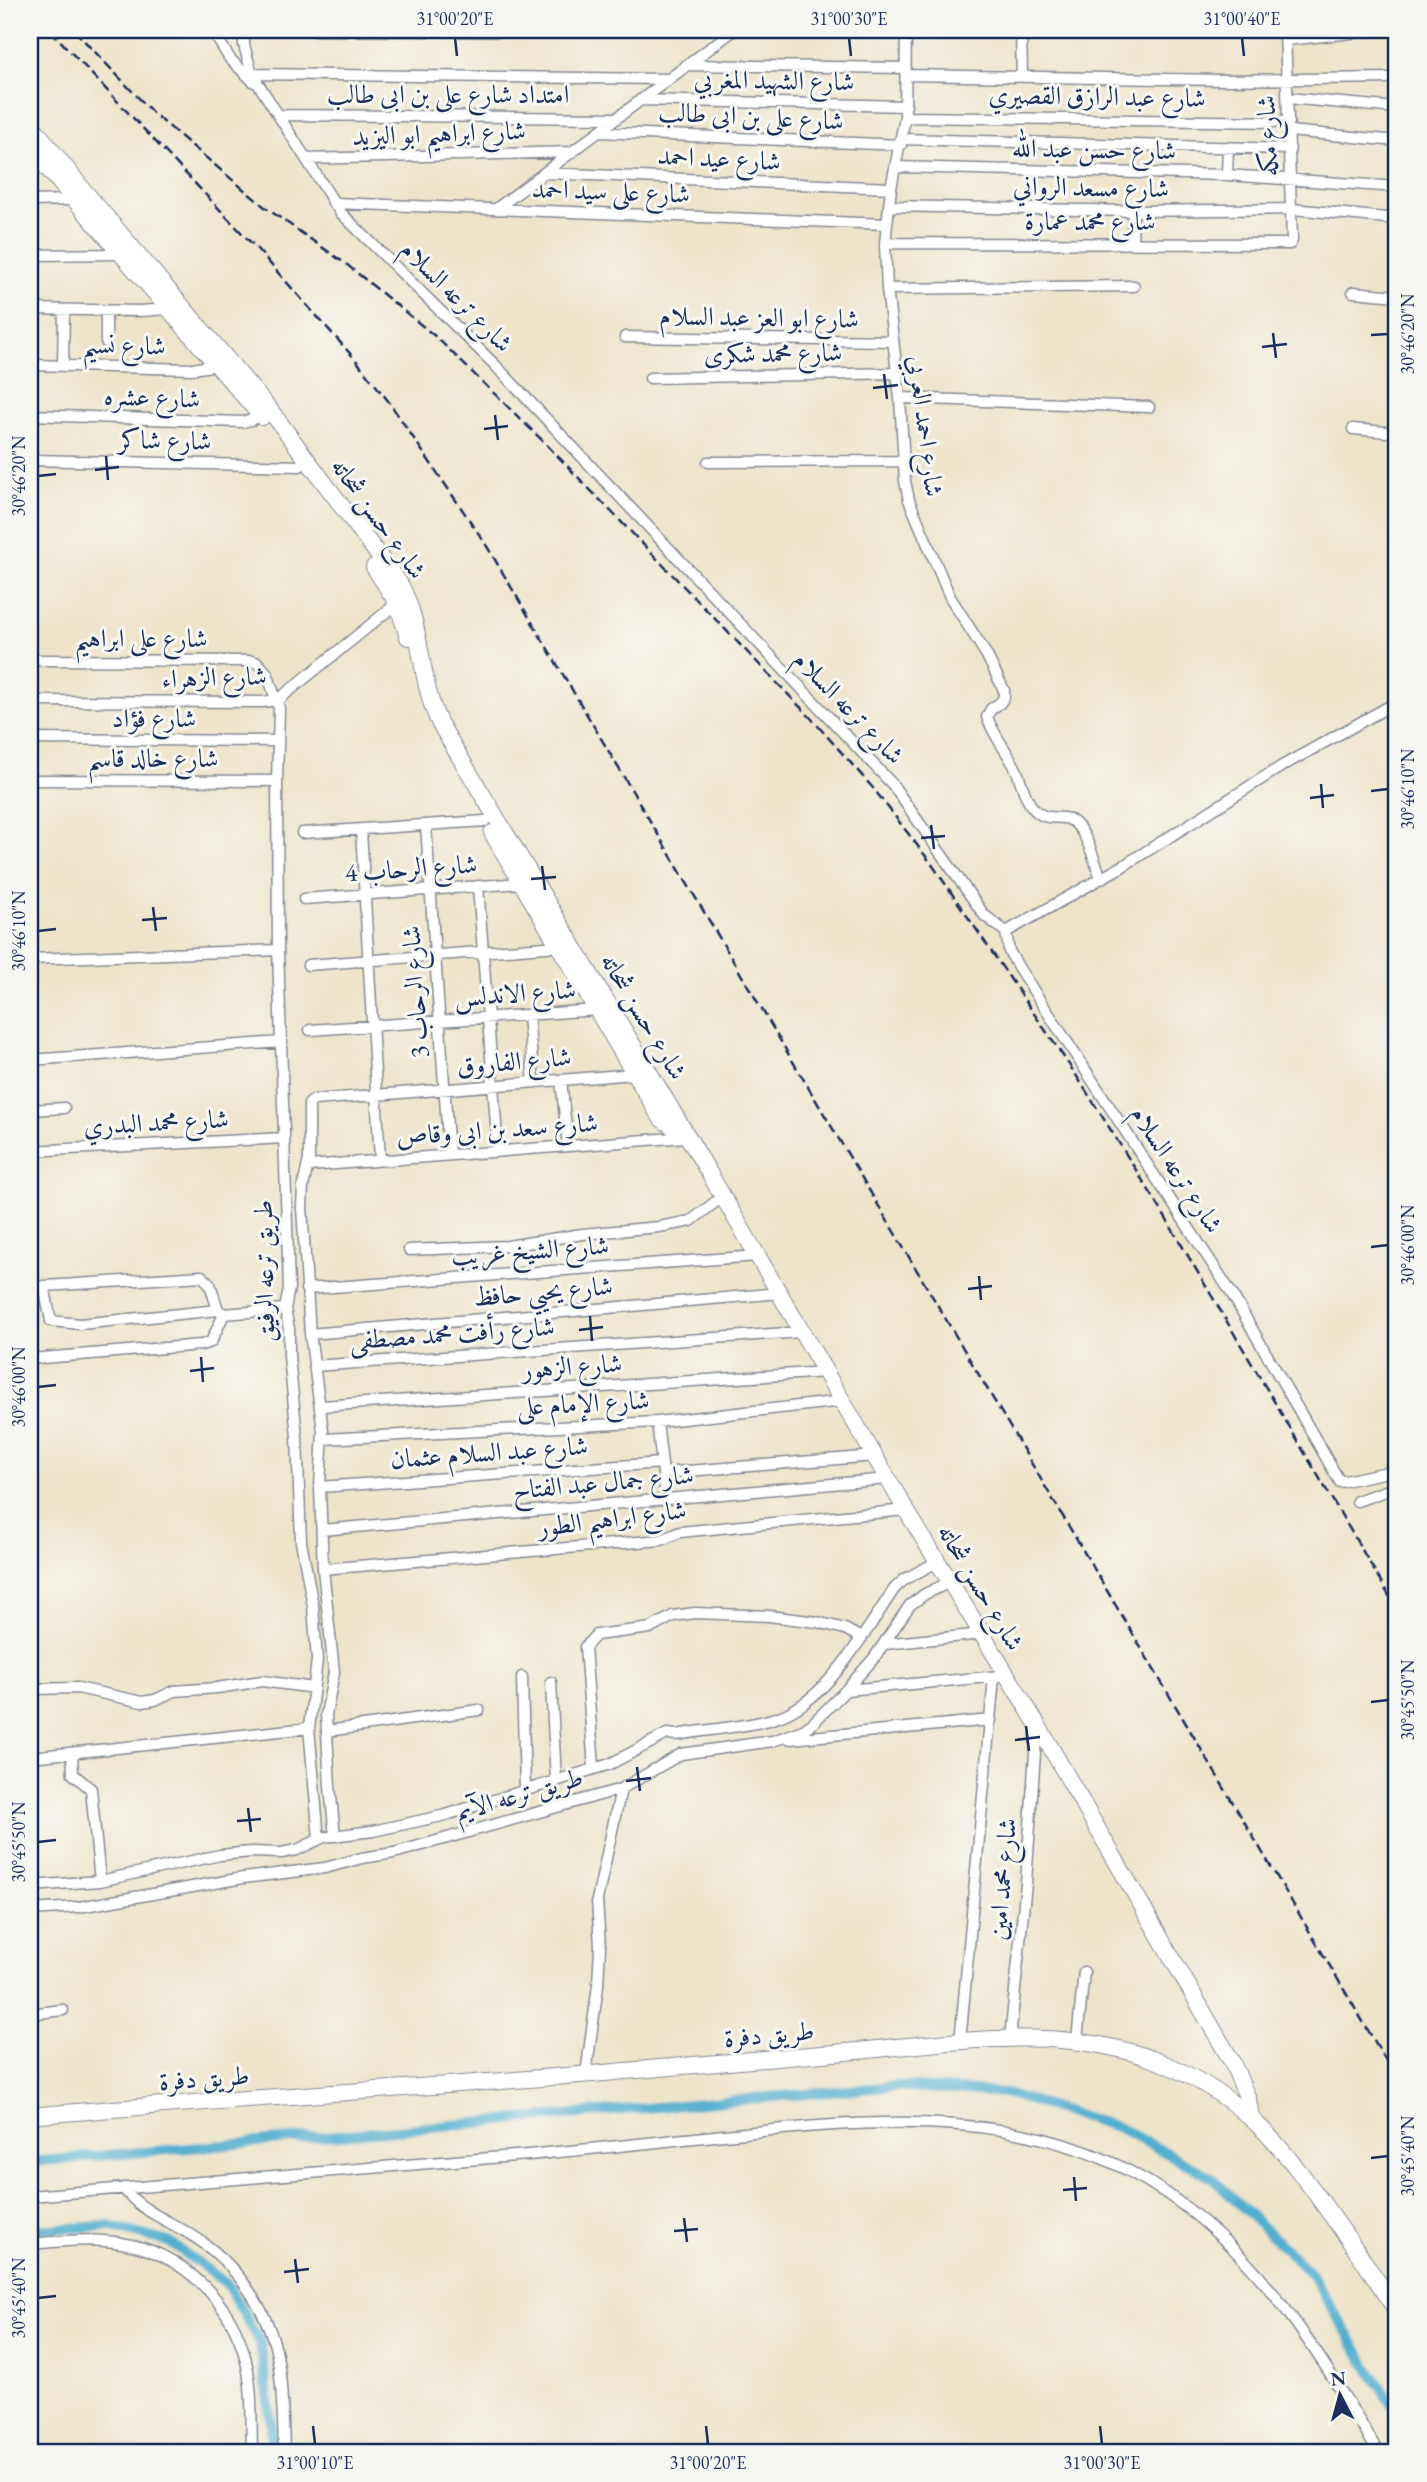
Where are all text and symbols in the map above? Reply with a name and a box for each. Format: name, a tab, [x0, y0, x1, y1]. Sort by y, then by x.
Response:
text: 31°00'20"E	[417, 7, 493, 30]
text: 31°00'30"E	[811, 7, 887, 30]
text: 31°00'40"E	[1204, 7, 1280, 30]
street label: شارع الشهيد المغربي	[693, 62, 855, 103]
street label: امتداد شارع على بن ابى طالب	[327, 77, 569, 116]
street label: شارع عبد الرازق القصيري	[988, 77, 1206, 120]
street label: شارع على بن ابى طالب	[657, 94, 845, 143]
street label: شارع مكه	[1249, 95, 1290, 177]
street label: شارع ابراهيم ابو اليزيد	[352, 113, 527, 162]
street label: شارع حسن عبد الله	[1011, 128, 1177, 172]
street label: شارع عيد احمد	[656, 138, 782, 183]
street label: شارع مسعد الرواني	[1013, 169, 1169, 210]
street label: شارع على سيد احمد	[531, 171, 691, 216]
street label: شارع محمد عمارة	[1024, 204, 1156, 243]
street label: شارع ترعه السلام	[389, 232, 521, 364]
text: 30°46'20"N	[1396, 293, 1419, 374]
street label: شارع ابو العز عبد السلام	[659, 298, 859, 342]
street label: شارع نسيم	[82, 327, 166, 372]
street label: شارع محمد شكرى	[703, 335, 843, 376]
street label: شارع احمد العربي	[895, 353, 952, 499]
street label: شارع عشره	[103, 378, 201, 421]
street label: شارع شاكر	[115, 422, 212, 463]
text: 30°46'20"N	[7, 435, 30, 516]
street label: شارع حسن شحاته	[319, 450, 435, 588]
street label: شارع على ابراهيم	[75, 621, 207, 664]
street label: شارع ترعه السلام	[782, 643, 912, 776]
street label: شارع الزهراء	[161, 658, 267, 701]
street label: شارع فؤاد	[112, 701, 196, 740]
street label: شارع خالد قاسم	[88, 741, 218, 784]
text: 30°46'10"N	[1396, 748, 1419, 829]
street label: شارع الرحاب 4	[344, 846, 479, 895]
text: 30°46'10"N	[7, 890, 30, 971]
street label: شارع الرحاب 3	[393, 924, 442, 1059]
street label: شارع حسن شحاته	[589, 946, 695, 1088]
street label: شارع الاندلس	[453, 972, 577, 1019]
street label: شارع الفاروق	[455, 1039, 573, 1088]
street label: شارع ترعه السلام	[1118, 1098, 1231, 1243]
street label: شارع محمد البدري	[82, 1101, 230, 1148]
street label: شارع سعد بن ابى وقاص	[395, 1105, 599, 1158]
street label: طريق ترعه الرفيق	[246, 1199, 282, 1343]
text: 30°46'00"N	[1396, 1204, 1419, 1285]
street label: شارع الشيخ غريب	[450, 1228, 611, 1279]
street label: شارع يحيي حافظ	[472, 1268, 615, 1321]
street label: شارع رأفت محمد مصطفى	[348, 1309, 556, 1362]
text: 30°46'00"N	[7, 1346, 30, 1427]
street label: شارع الزهور	[518, 1346, 624, 1392]
street label: شارع الإمام على	[516, 1383, 651, 1429]
street label: شارع عبد السلام عثمان	[389, 1428, 589, 1482]
street label: شارع جمال عبد الفتاح	[511, 1457, 696, 1514]
street label: شارع ابراهيم الطور	[533, 1492, 689, 1553]
street label: شارع حسن شحاته	[926, 1517, 1032, 1659]
text: 30°45'50"N	[1396, 1659, 1419, 1740]
street label: طريق ترعه الآيم	[451, 1760, 589, 1834]
text: 30°45'50"N	[7, 1801, 30, 1882]
street label: شارع محمد امين	[980, 1817, 1029, 1942]
street label: طريق دفرة	[722, 2013, 816, 2055]
street label: طريق دفرة	[158, 2058, 250, 2098]
text: 30°45'40"N	[1396, 2115, 1419, 2196]
text: 30°45'40"N	[7, 2257, 30, 2338]
north arrow	[1304, 2360, 1374, 2430]
text: N	[1329, 2365, 1348, 2392]
text: 31°00'10"E	[277, 2451, 353, 2474]
text: 31°00'20"E	[670, 2451, 746, 2474]
text: 31°00'30"E	[1064, 2451, 1140, 2474]

